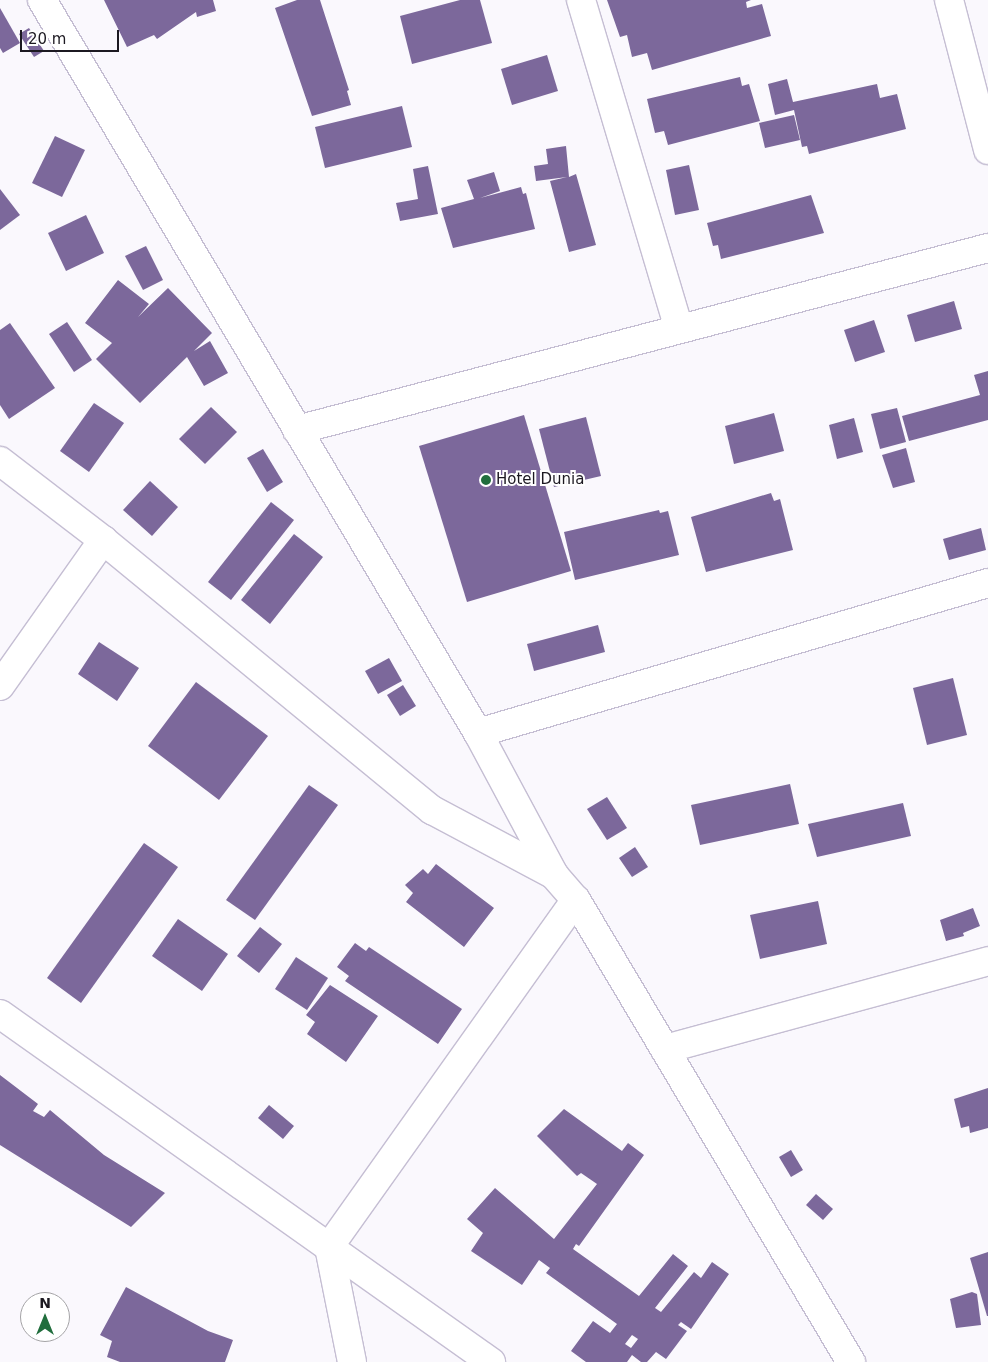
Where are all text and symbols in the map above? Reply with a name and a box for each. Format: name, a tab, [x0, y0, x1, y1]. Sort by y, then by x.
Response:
scale bar	[22, 20, 121, 52]
text: 20 m	[28, 30, 66, 48]
place label: Hotel Dunia	[496, 471, 584, 489]
marker: Hotel Dunia	[480, 474, 492, 486]
north arrow	[20, 1292, 70, 1342]
text: N	[39, 1295, 51, 1311]

